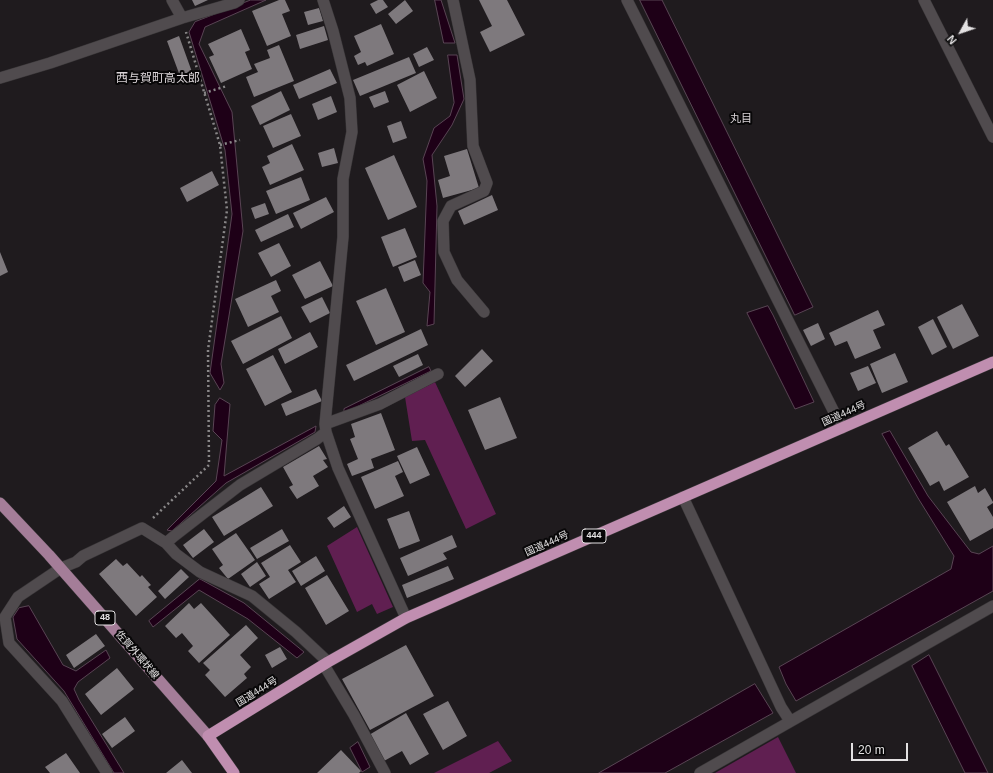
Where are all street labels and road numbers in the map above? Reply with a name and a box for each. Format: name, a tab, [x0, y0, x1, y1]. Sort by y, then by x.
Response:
street label: 国道444号	[820, 399, 868, 429]
street label: 国道444号	[523, 529, 571, 559]
road number: 444	[582, 529, 606, 543]
road number: 48	[95, 611, 115, 625]
street label: 佐賀外環状線	[113, 628, 161, 682]
street label: 国道444号	[234, 675, 280, 709]

